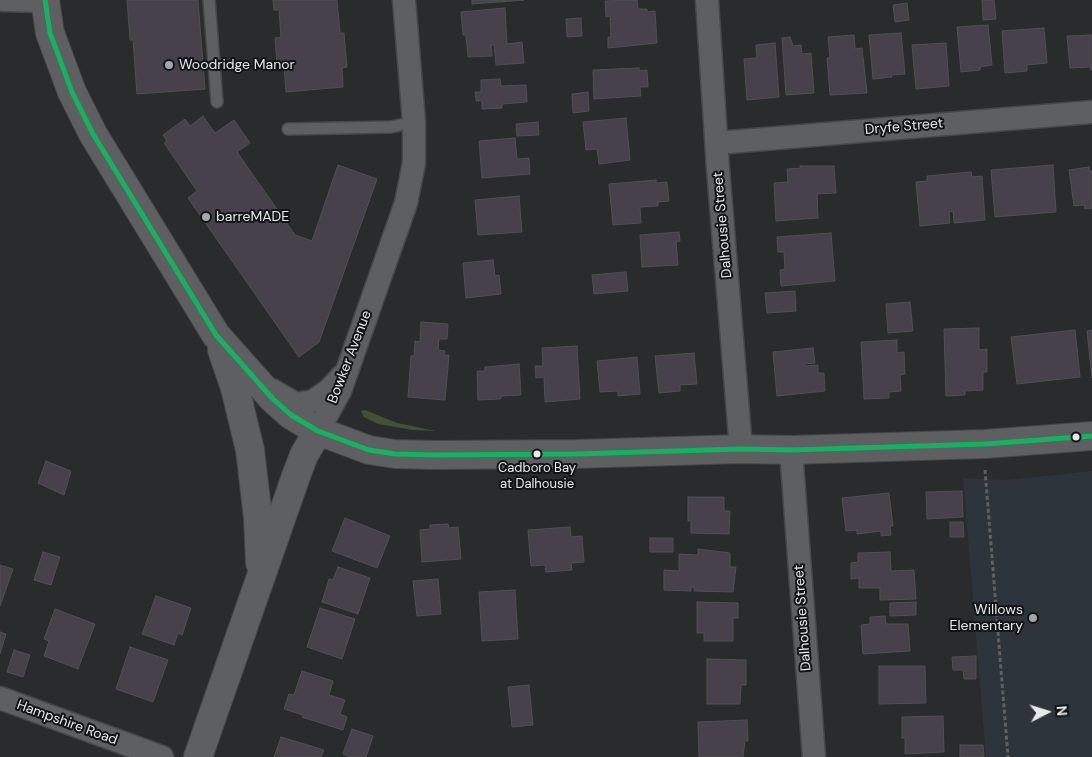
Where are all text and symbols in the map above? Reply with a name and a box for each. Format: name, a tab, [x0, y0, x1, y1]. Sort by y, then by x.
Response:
place label: Woodridge Manor	[179, 57, 295, 73]
marker: Woodridge Manor	[163, 59, 175, 71]
street label: Dryfe Street	[864, 115, 944, 139]
street label: Dalhousie Street	[710, 171, 736, 279]
place label: barreMADE	[216, 209, 289, 225]
marker: barreMADE	[200, 211, 212, 223]
street label: Bowker Avenue	[325, 308, 375, 406]
unlabelled marker	[1071, 432, 1081, 442]
marker: Cadboro Bay at Dalhousie	[532, 449, 542, 459]
place label: Cadboro Bay at Dalhousie	[498, 461, 576, 492]
street label: Dalhousie Street	[791, 564, 815, 672]
place label: Willows Elementary	[949, 602, 1023, 634]
marker: Willows Elementary	[1027, 612, 1039, 624]
north arrow	[1022, 687, 1072, 737]
street label: Hampshire Road	[14, 697, 120, 749]
text: N	[1053, 705, 1071, 717]

